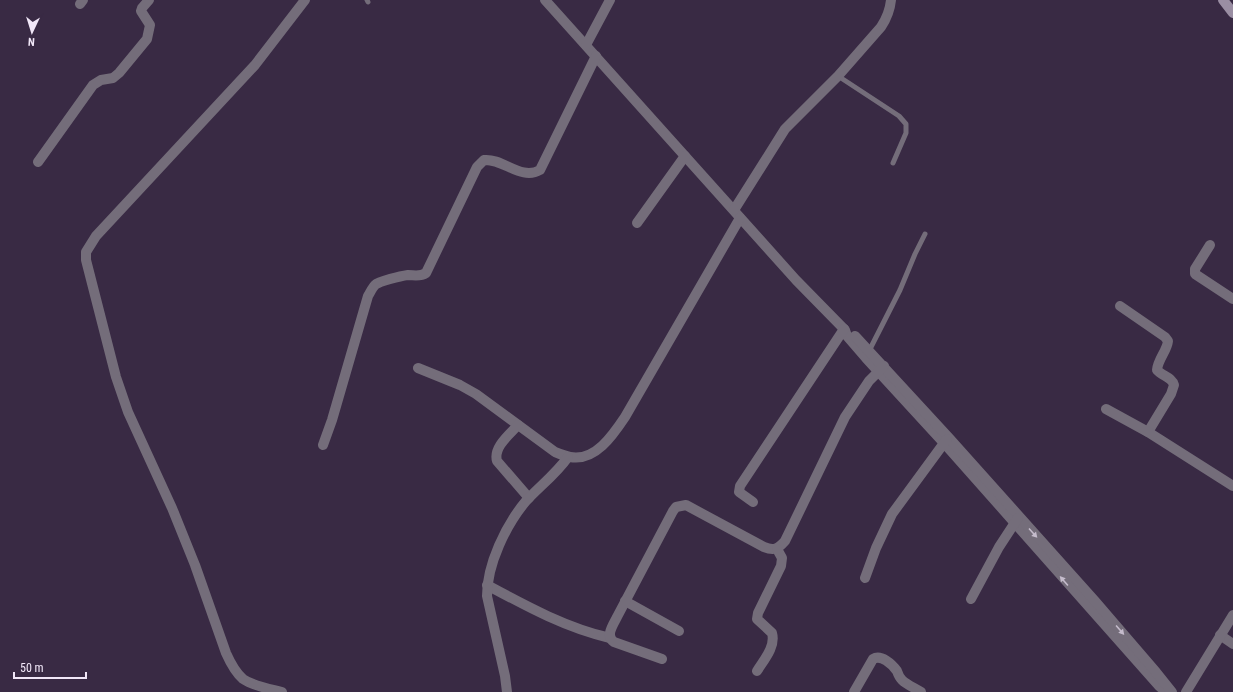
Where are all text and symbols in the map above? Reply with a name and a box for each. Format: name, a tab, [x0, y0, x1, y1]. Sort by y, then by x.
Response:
north arrow	[12, 12, 52, 52]
text: N	[27, 35, 35, 48]
one-way arrow	[1029, 527, 1038, 538]
one-way arrow	[1060, 575, 1069, 586]
one-way arrow	[1115, 625, 1124, 634]
scale bar	[14, 654, 86, 680]
text: 50 m	[20, 661, 44, 675]

